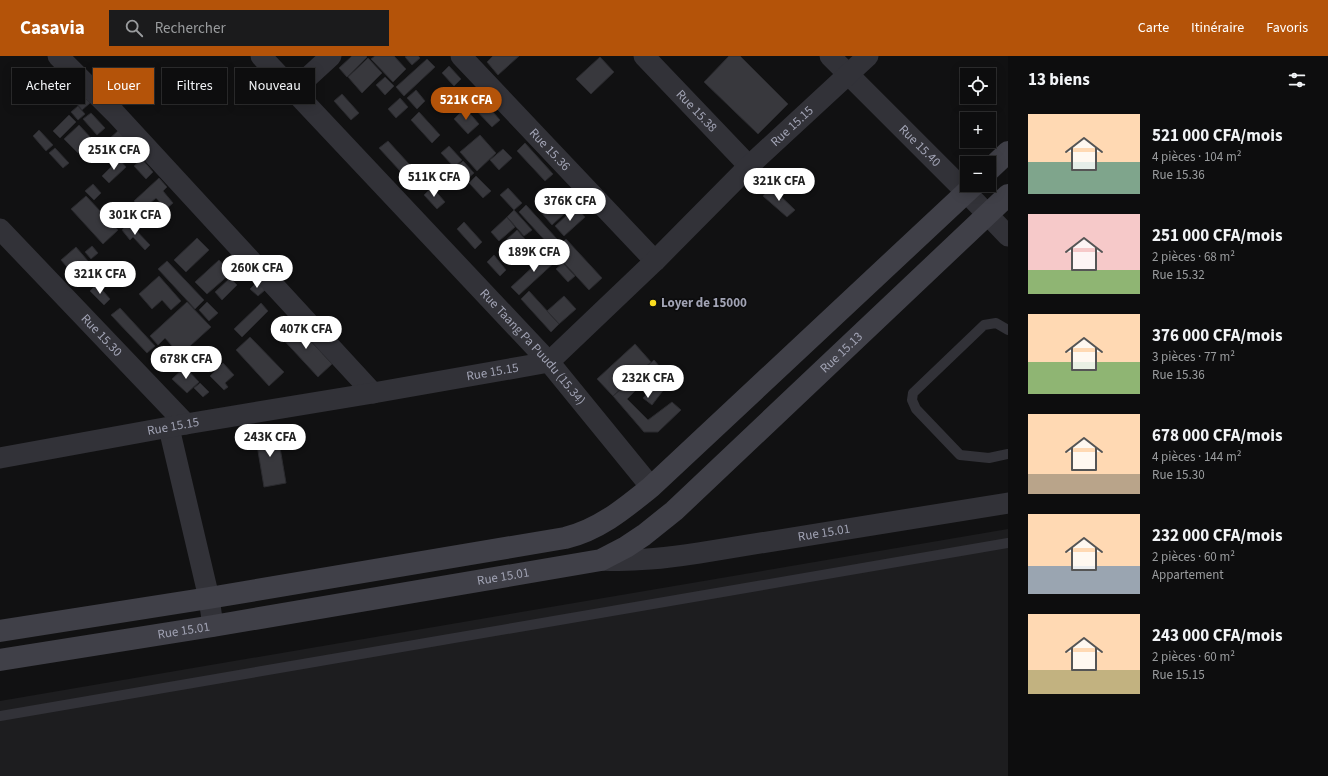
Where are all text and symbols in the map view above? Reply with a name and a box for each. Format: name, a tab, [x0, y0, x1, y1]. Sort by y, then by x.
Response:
search box	[109, 10, 389, 46]
text: Casavia	[20, 15, 85, 42]
icon: search	[123, 17, 145, 39]
text: Rechercher	[155, 18, 226, 39]
text: Carte	[1138, 18, 1169, 38]
text: Itinéraire	[1191, 18, 1244, 38]
text: Favoris	[1266, 18, 1308, 38]
chip: Acheter	[12, 68, 85, 104]
chip: Louer	[93, 68, 154, 104]
chip: Filtres	[162, 68, 227, 104]
chip: Nouveau	[235, 68, 315, 104]
map controls	[960, 68, 996, 192]
button: locate	[960, 68, 996, 104]
text: 13 biens	[1028, 68, 1090, 92]
icon: filters	[1286, 69, 1308, 91]
street label: Rue 15.38	[672, 86, 721, 136]
pin: 521K CFA	[425, 87, 507, 121]
text: 521K CFA	[440, 91, 492, 109]
street label: Rue 15.15	[767, 102, 817, 151]
button: +	[960, 112, 996, 148]
street label: Rue 15.40	[895, 121, 945, 171]
street label: Rue 15.36	[525, 124, 574, 175]
text: 521 000 CFA/mois	[1152, 124, 1283, 148]
icon: home	[1060, 130, 1108, 178]
pin: 251K CFA	[73, 137, 155, 171]
text: 251K CFA	[88, 141, 140, 159]
text: 4 pièces · 104 m²	[1152, 148, 1241, 166]
button: −	[960, 156, 996, 192]
pin: 511K CFA	[393, 164, 475, 198]
text: Rue 15.36	[1152, 166, 1205, 184]
text: 511K CFA	[408, 168, 460, 186]
pin: 321K CFA	[738, 168, 820, 202]
text: 321K CFA	[753, 172, 805, 190]
pin: 376K CFA	[529, 188, 611, 222]
text: 376K CFA	[544, 192, 596, 210]
pin: 301K CFA	[94, 202, 176, 236]
text: 301K CFA	[109, 206, 161, 224]
text: 251 000 CFA/mois	[1152, 224, 1283, 248]
icon: home	[1060, 230, 1108, 278]
pin: 189K CFA	[493, 239, 575, 273]
text: 189K CFA	[508, 243, 560, 261]
text: 2 pièces · 68 m²	[1152, 248, 1235, 266]
pin: 260K CFA	[216, 255, 298, 289]
text: 260K CFA	[231, 259, 283, 277]
pin: 321K CFA	[59, 261, 141, 295]
text: 321K CFA	[74, 265, 126, 283]
text: Rue 15.32	[1152, 266, 1205, 284]
street label: Rue Taang Pa Puudu (15.34)	[476, 285, 589, 409]
place label: Loyer de 15000	[661, 294, 747, 312]
marker: Loyer de 15000	[648, 298, 658, 308]
street label: Rue 15.30	[77, 310, 126, 361]
pin: 407K CFA	[265, 316, 347, 350]
text: 407K CFA	[280, 320, 332, 338]
text: 376 000 CFA/mois	[1152, 324, 1283, 348]
street label: Rue 15.13	[816, 328, 867, 377]
icon: home	[1060, 330, 1108, 378]
pin: 678K CFA	[145, 346, 227, 380]
text: 3 pièces · 77 m²	[1152, 348, 1235, 366]
text: 678K CFA	[160, 350, 212, 368]
street label: Rue 15.15	[465, 359, 520, 385]
pin: 232K CFA	[607, 365, 689, 399]
text: Rue 15.36	[1152, 366, 1205, 384]
text: 232K CFA	[622, 369, 674, 387]
street label: Rue 15.15	[146, 413, 201, 440]
pin: 243K CFA	[229, 424, 311, 458]
text: 678 000 CFA/mois	[1152, 424, 1283, 448]
text: 243K CFA	[244, 428, 296, 446]
icon: home	[1060, 430, 1108, 478]
text: 4 pièces · 144 m²	[1152, 448, 1241, 466]
text: Rue 15.30	[1152, 466, 1205, 484]
street label: Rue 15.01	[797, 520, 851, 546]
text: 232 000 CFA/mois	[1152, 524, 1283, 548]
icon: home	[1060, 530, 1108, 578]
text: 2 pièces · 60 m²	[1152, 548, 1235, 566]
street label: Rue 15.01	[476, 563, 531, 590]
text: Appartement	[1152, 566, 1224, 584]
street label: Rue 15.01	[156, 618, 211, 644]
text: 243 000 CFA/mois	[1152, 624, 1283, 648]
icon: home	[1060, 630, 1108, 678]
text: 2 pièces · 60 m²	[1152, 648, 1235, 666]
text: Rue 15.15	[1152, 666, 1205, 684]

